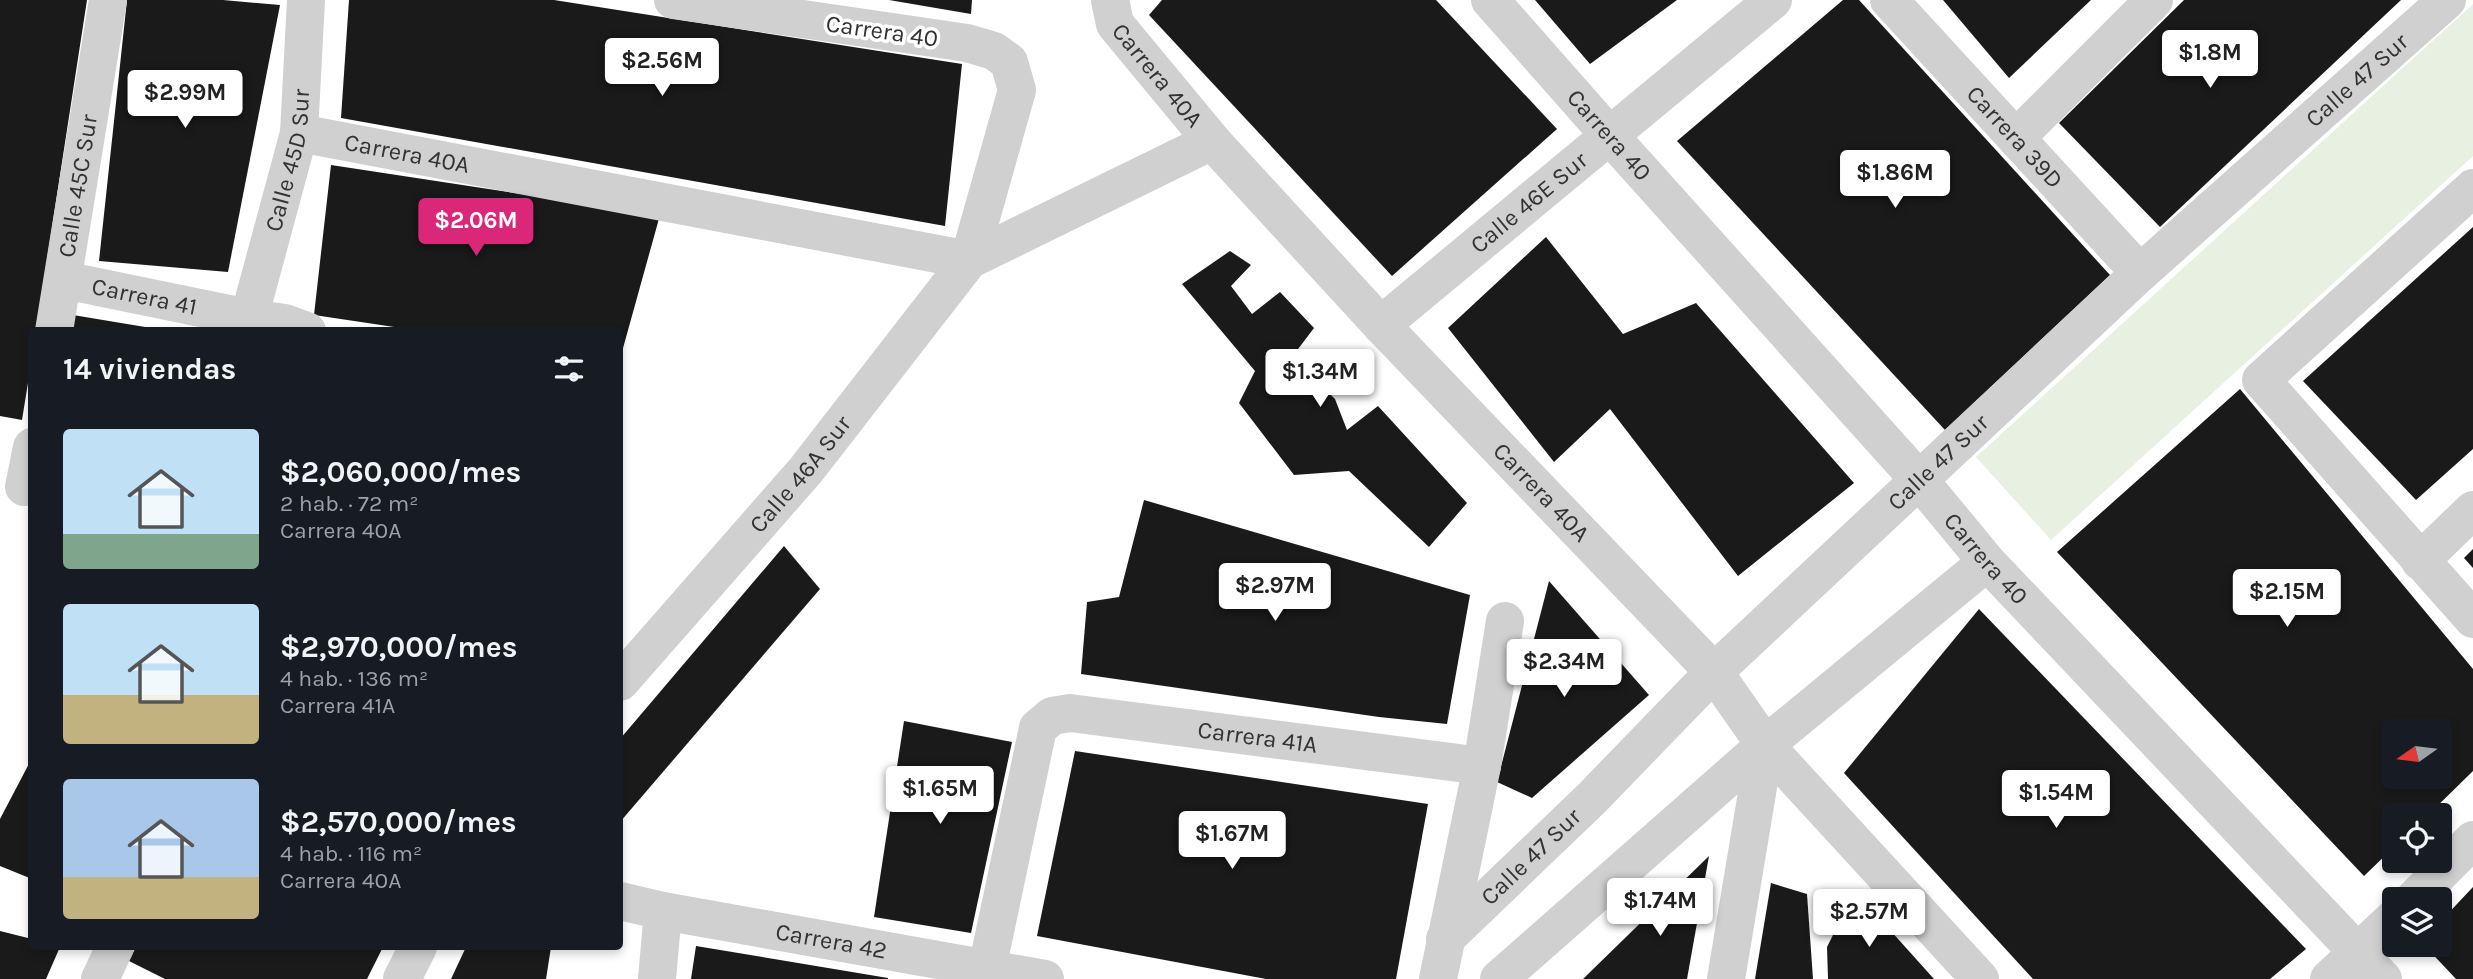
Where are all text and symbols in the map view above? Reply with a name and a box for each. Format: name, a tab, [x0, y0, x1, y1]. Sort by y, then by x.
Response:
street label: Carrera 40	[824, 9, 940, 53]
street label: Carrera 40A	[1106, 17, 1209, 133]
street label: Calle 47 Sur	[2300, 27, 2414, 133]
pin: $1.8M	[2161, 31, 2259, 90]
pin: $2.56M	[605, 38, 719, 98]
text: $1.8M	[2178, 39, 2242, 66]
text: $2.56M	[621, 47, 703, 74]
pin: $2.99M	[128, 71, 242, 130]
text: $2.99M	[144, 79, 226, 106]
street label: Carrera 39D	[1961, 80, 2069, 194]
street label: Carrera 40	[1561, 83, 1657, 186]
street label: Calle 45D Sur	[259, 88, 315, 235]
street label: Calle 45C Sur	[52, 112, 103, 260]
street label: Carrera 40A	[342, 128, 472, 179]
street label: Calle 46E Sur	[1465, 146, 1593, 259]
pin: $1.86M	[1838, 150, 1952, 210]
text: $1.86M	[1856, 159, 1934, 186]
pin: $2.06M	[419, 198, 533, 258]
text: $2.06M	[434, 207, 518, 234]
street label: Carrera 41	[89, 272, 199, 321]
icon: filters	[550, 350, 588, 388]
pin: $1.34M	[1263, 350, 1377, 409]
text: 14 viviendas	[63, 351, 236, 387]
text: $1.34M	[1281, 358, 1359, 385]
street label: Calle 47 Sur	[1882, 408, 1994, 516]
street label: Calle 46A Sur	[743, 410, 857, 539]
street label: Carrera 40A	[1487, 437, 1596, 548]
text: $2,060,000/mes	[280, 454, 521, 490]
icon: home	[119, 457, 203, 541]
text: 2 hab. · 72 m²	[280, 490, 418, 517]
street label: Carrera 40	[1938, 507, 2034, 610]
text: Carrera 40A	[280, 517, 401, 544]
pin: $2.97M	[1218, 564, 1332, 623]
pin: $2.15M	[2230, 570, 2344, 629]
text: $2.97M	[1235, 572, 1315, 599]
text: $2.15M	[2249, 578, 2325, 605]
text: $2,970,000/mes	[280, 629, 517, 665]
icon: home	[119, 632, 203, 716]
pin: $2.34M	[1507, 640, 1621, 699]
text: $2.34M	[1523, 648, 1605, 675]
text: 4 hab. · 136 m²	[280, 665, 428, 692]
text: Carrera 41A	[280, 692, 395, 719]
street label: Carrera 41A	[1196, 716, 1319, 759]
north arrow	[2382, 719, 2452, 789]
map controls	[2382, 719, 2452, 957]
pin: $1.65M	[883, 766, 997, 826]
pin: $1.54M	[1999, 770, 2113, 830]
text: $1.65M	[902, 775, 978, 802]
text: $1.54M	[2018, 779, 2094, 806]
street label: Calle 47 Sur	[1475, 802, 1587, 911]
button: locate	[2382, 803, 2452, 873]
text: $2,570,000/mes	[280, 804, 517, 840]
icon: home	[119, 807, 203, 891]
pin: $1.67M	[1175, 812, 1289, 871]
text: $1.67M	[1195, 820, 1269, 847]
text: 4 hab. · 116 m²	[280, 840, 422, 867]
text: Carrera 40A	[280, 867, 401, 894]
pin: $1.74M	[1603, 878, 1717, 938]
text: $1.74M	[1623, 887, 1697, 914]
button: layers	[2382, 887, 2452, 957]
pin: $2.57M	[1812, 890, 1926, 949]
text: $2.57M	[1829, 898, 1909, 925]
street label: Carrera 42	[773, 917, 889, 965]

